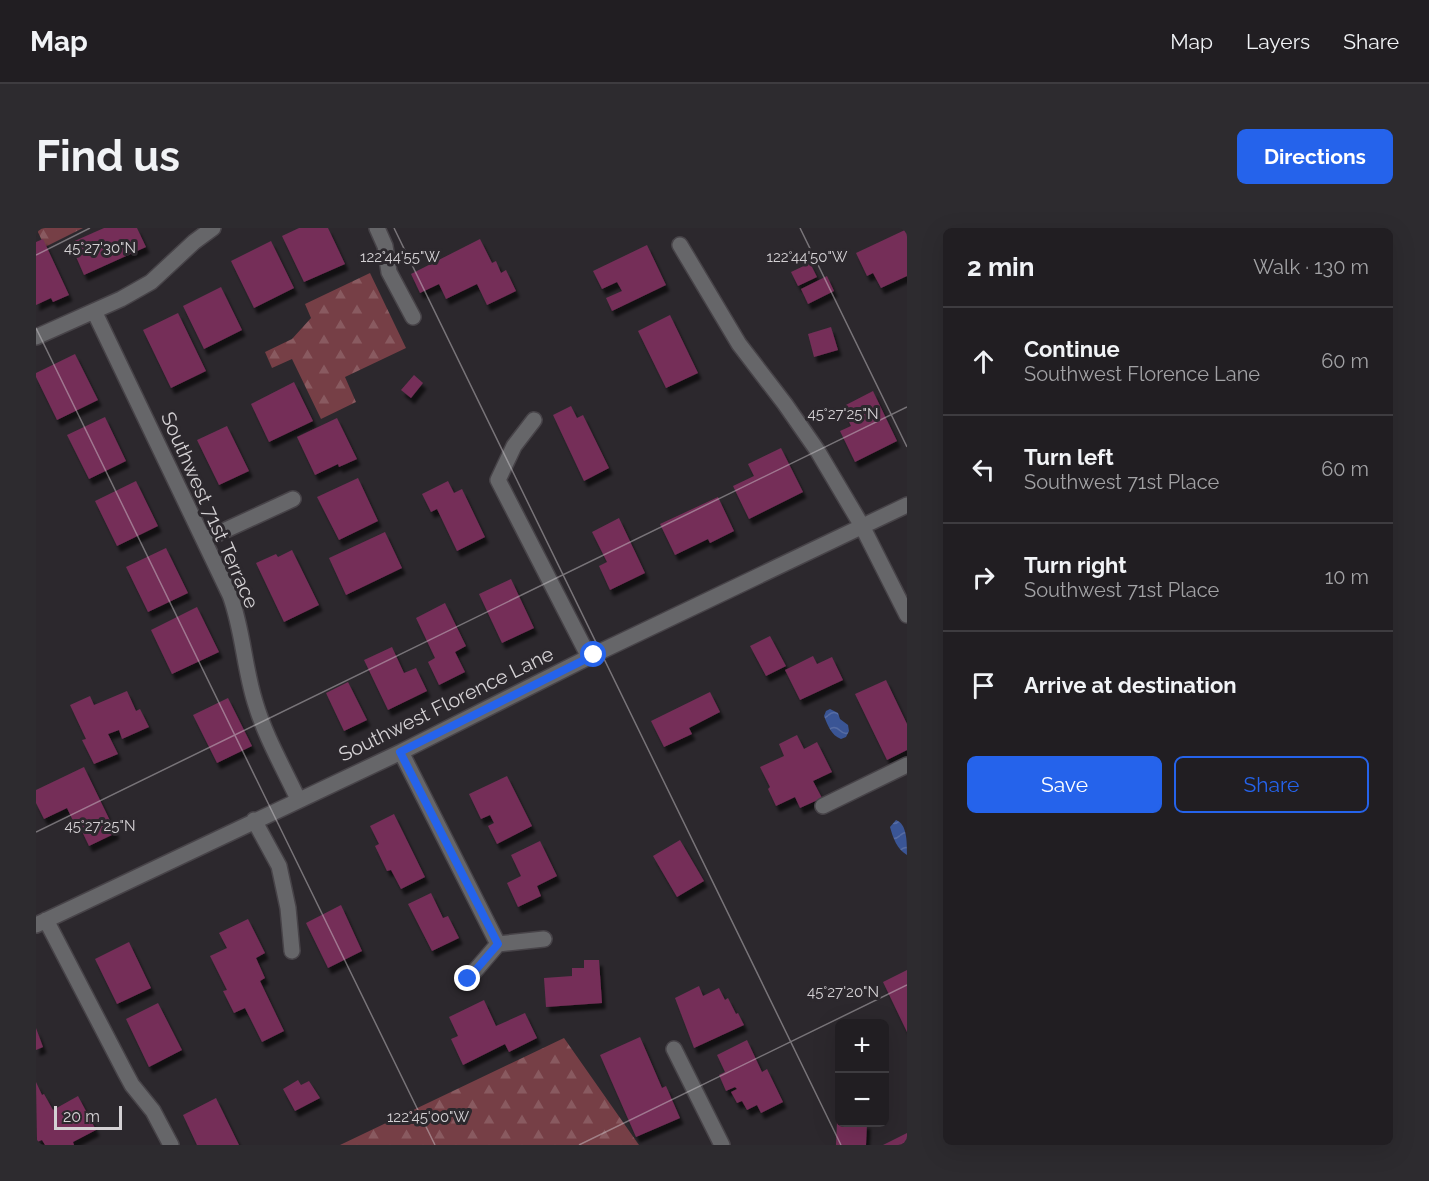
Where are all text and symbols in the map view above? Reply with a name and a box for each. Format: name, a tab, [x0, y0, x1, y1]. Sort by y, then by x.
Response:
text: Map	[30, 25, 88, 58]
text: Map	[1170, 29, 1213, 54]
text: Layers	[1246, 29, 1310, 54]
text: Share	[1343, 29, 1399, 54]
button: Directions	[1237, 129, 1393, 184]
text: Find us	[36, 132, 180, 181]
text: 45°27'30"N	[64, 239, 136, 257]
text: 122°44'55"W	[360, 248, 440, 266]
text: 122°44'50"W	[767, 248, 848, 266]
text: 2 min	[967, 252, 1034, 282]
text: Walk · 130 m	[1253, 255, 1369, 279]
text: Continue	[1024, 336, 1120, 362]
icon: ahead	[967, 345, 1000, 378]
text: 60 m	[1321, 349, 1369, 373]
text: Southwest Florence Lane	[1024, 362, 1260, 386]
text: 45°27'25"N	[807, 405, 879, 423]
street label: Southwest 71st Terrace	[156, 408, 264, 612]
text: Turn left	[1024, 444, 1114, 470]
icon: left	[967, 453, 1000, 486]
text: 60 m	[1321, 457, 1369, 481]
text: Southwest 71st Place	[1024, 470, 1219, 494]
text: Turn right	[1024, 552, 1127, 578]
icon: right	[967, 561, 1000, 594]
text: 10 m	[1325, 565, 1369, 589]
text: Southwest 71st Place	[1024, 578, 1219, 602]
street label: Southwest Florence Lane	[335, 641, 558, 767]
route start	[580, 641, 606, 667]
icon: arrive	[967, 669, 1000, 702]
text: Arrive at destination	[1024, 672, 1237, 698]
button: Save	[967, 756, 1162, 813]
button: Share	[1174, 756, 1369, 813]
text: 45°27'25"N	[64, 817, 136, 835]
route end	[454, 965, 480, 991]
text: 45°27'20"N	[807, 983, 879, 1001]
map controls	[835, 1019, 889, 1127]
button: +	[835, 1019, 889, 1073]
button: −	[835, 1073, 889, 1127]
scale bar	[54, 1103, 122, 1130]
text: 20 m	[63, 1107, 100, 1126]
text: 122°45'00"W	[387, 1108, 469, 1126]

